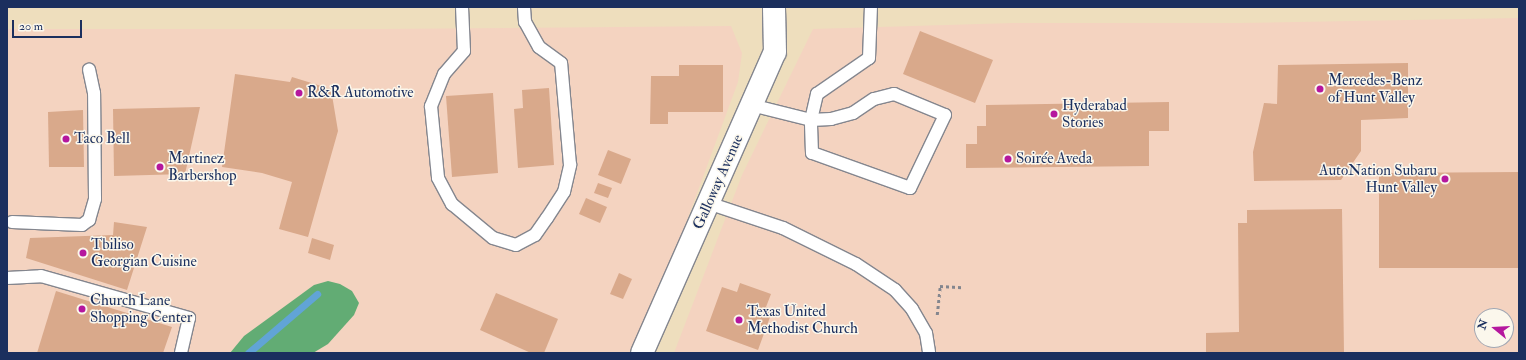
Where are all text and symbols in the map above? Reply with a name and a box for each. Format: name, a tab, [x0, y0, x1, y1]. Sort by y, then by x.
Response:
scale bar	[14, 12, 84, 38]
text: 20 m	[19, 19, 43, 34]
place label: Mercedes-Benz of Hunt Valley	[1328, 71, 1423, 106]
place label: R&R Automotive	[307, 84, 414, 102]
marker: Mercedes-Benz of Hunt Valley	[1315, 84, 1325, 94]
marker: R&R Automotive	[294, 88, 304, 98]
place label: Hyderabad Stories	[1062, 96, 1127, 131]
marker: Hyderabad Stories	[1049, 109, 1059, 119]
place label: Taco Bell	[74, 130, 130, 148]
street label: Galloway Avenue	[689, 132, 747, 232]
marker: Taco Bell	[61, 134, 71, 144]
place label: Martinez Barbershop	[168, 149, 237, 184]
place label: Soirée Aveda	[1016, 150, 1092, 168]
marker: Soirée Aveda	[1003, 154, 1013, 164]
place label: AutoNation Subaru Hunt Valley	[1319, 161, 1437, 196]
marker: Martinez Barbershop	[155, 162, 165, 172]
marker: AutoNation Subaru Hunt Valley	[1440, 174, 1450, 184]
place label: Tbiliso Georgian Cuisine	[91, 235, 197, 270]
marker: Tbiliso Georgian Cuisine	[78, 248, 88, 258]
place label: Church Lane Shopping Center	[90, 291, 192, 326]
place label: Texas United Methodist Church	[747, 302, 858, 337]
marker: Church Lane Shopping Center	[77, 304, 87, 314]
north arrow	[1474, 308, 1514, 348]
marker: Texas United Methodist Church	[734, 315, 744, 325]
text: N	[1475, 318, 1491, 331]

